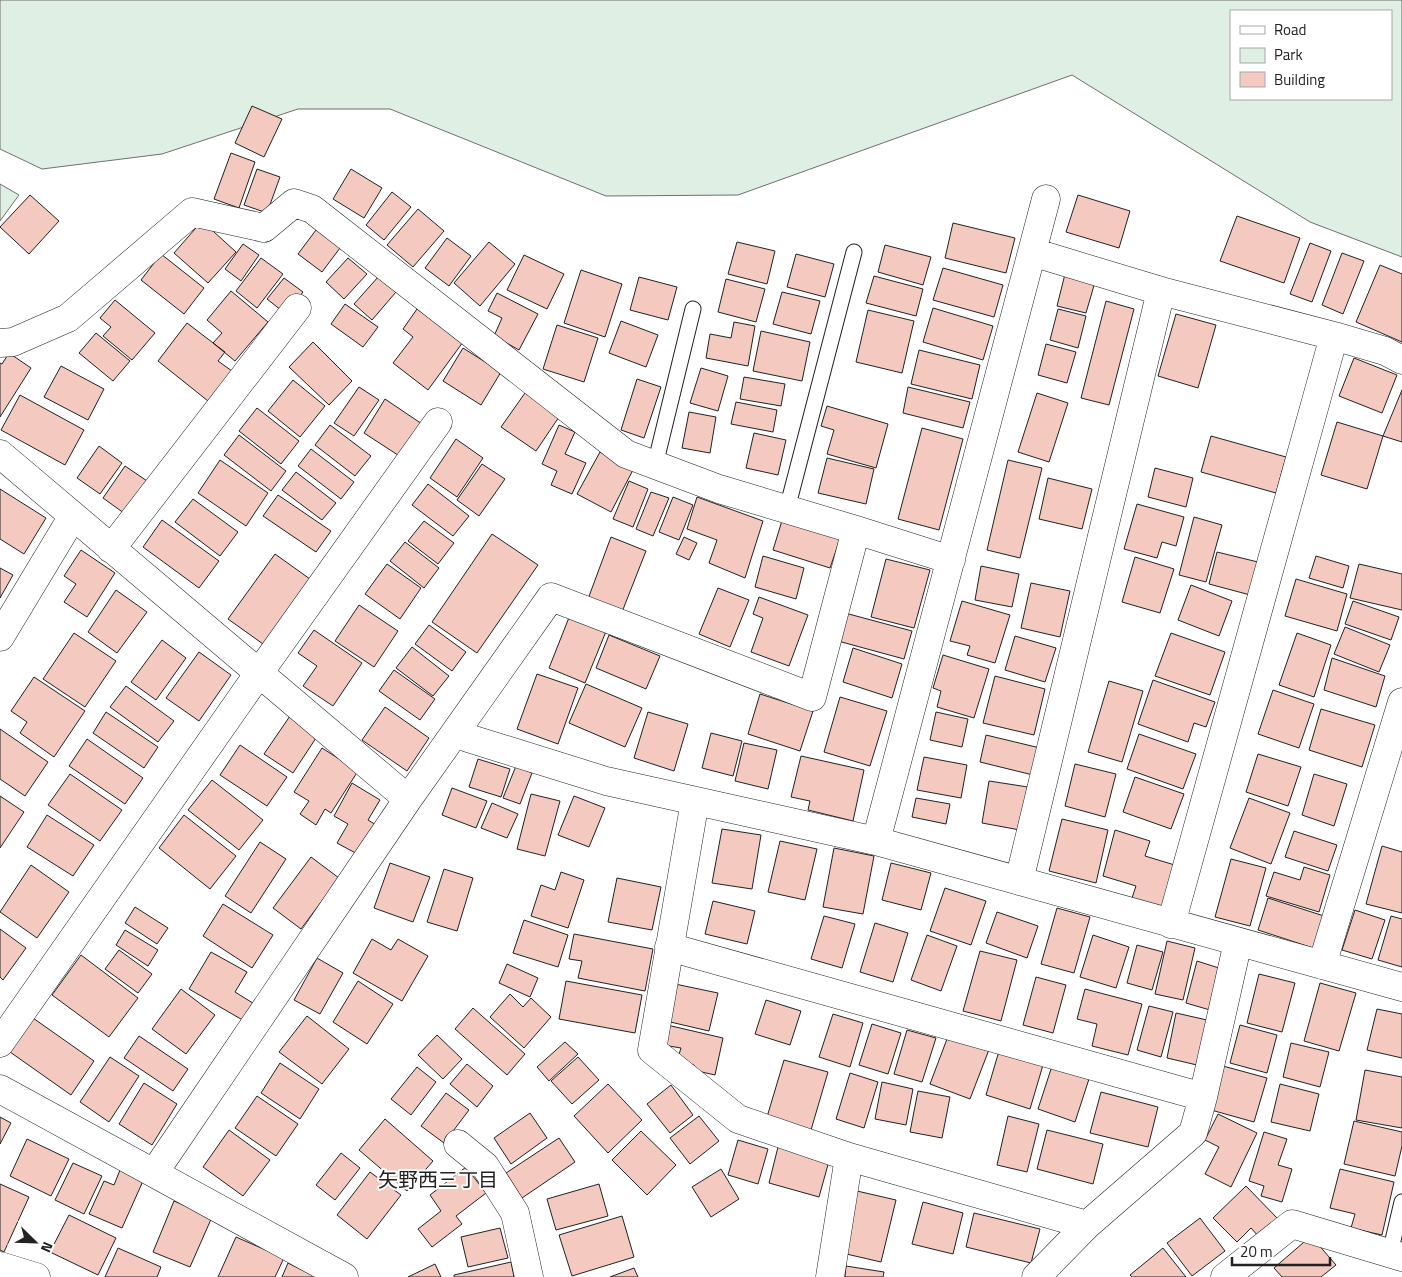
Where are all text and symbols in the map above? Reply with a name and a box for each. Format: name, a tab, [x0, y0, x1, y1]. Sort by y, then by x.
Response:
legend	[1230, 10, 1392, 100]
text: Road	[1274, 18, 1306, 41]
text: Park	[1274, 43, 1303, 66]
text: Building	[1274, 68, 1325, 91]
district label: 矢野西三丁目	[378, 1164, 498, 1195]
north arrow	[10, 1217, 60, 1267]
scale bar	[1232, 1234, 1330, 1266]
text: N	[36, 1239, 59, 1256]
text: 20 m	[1240, 1240, 1273, 1263]

